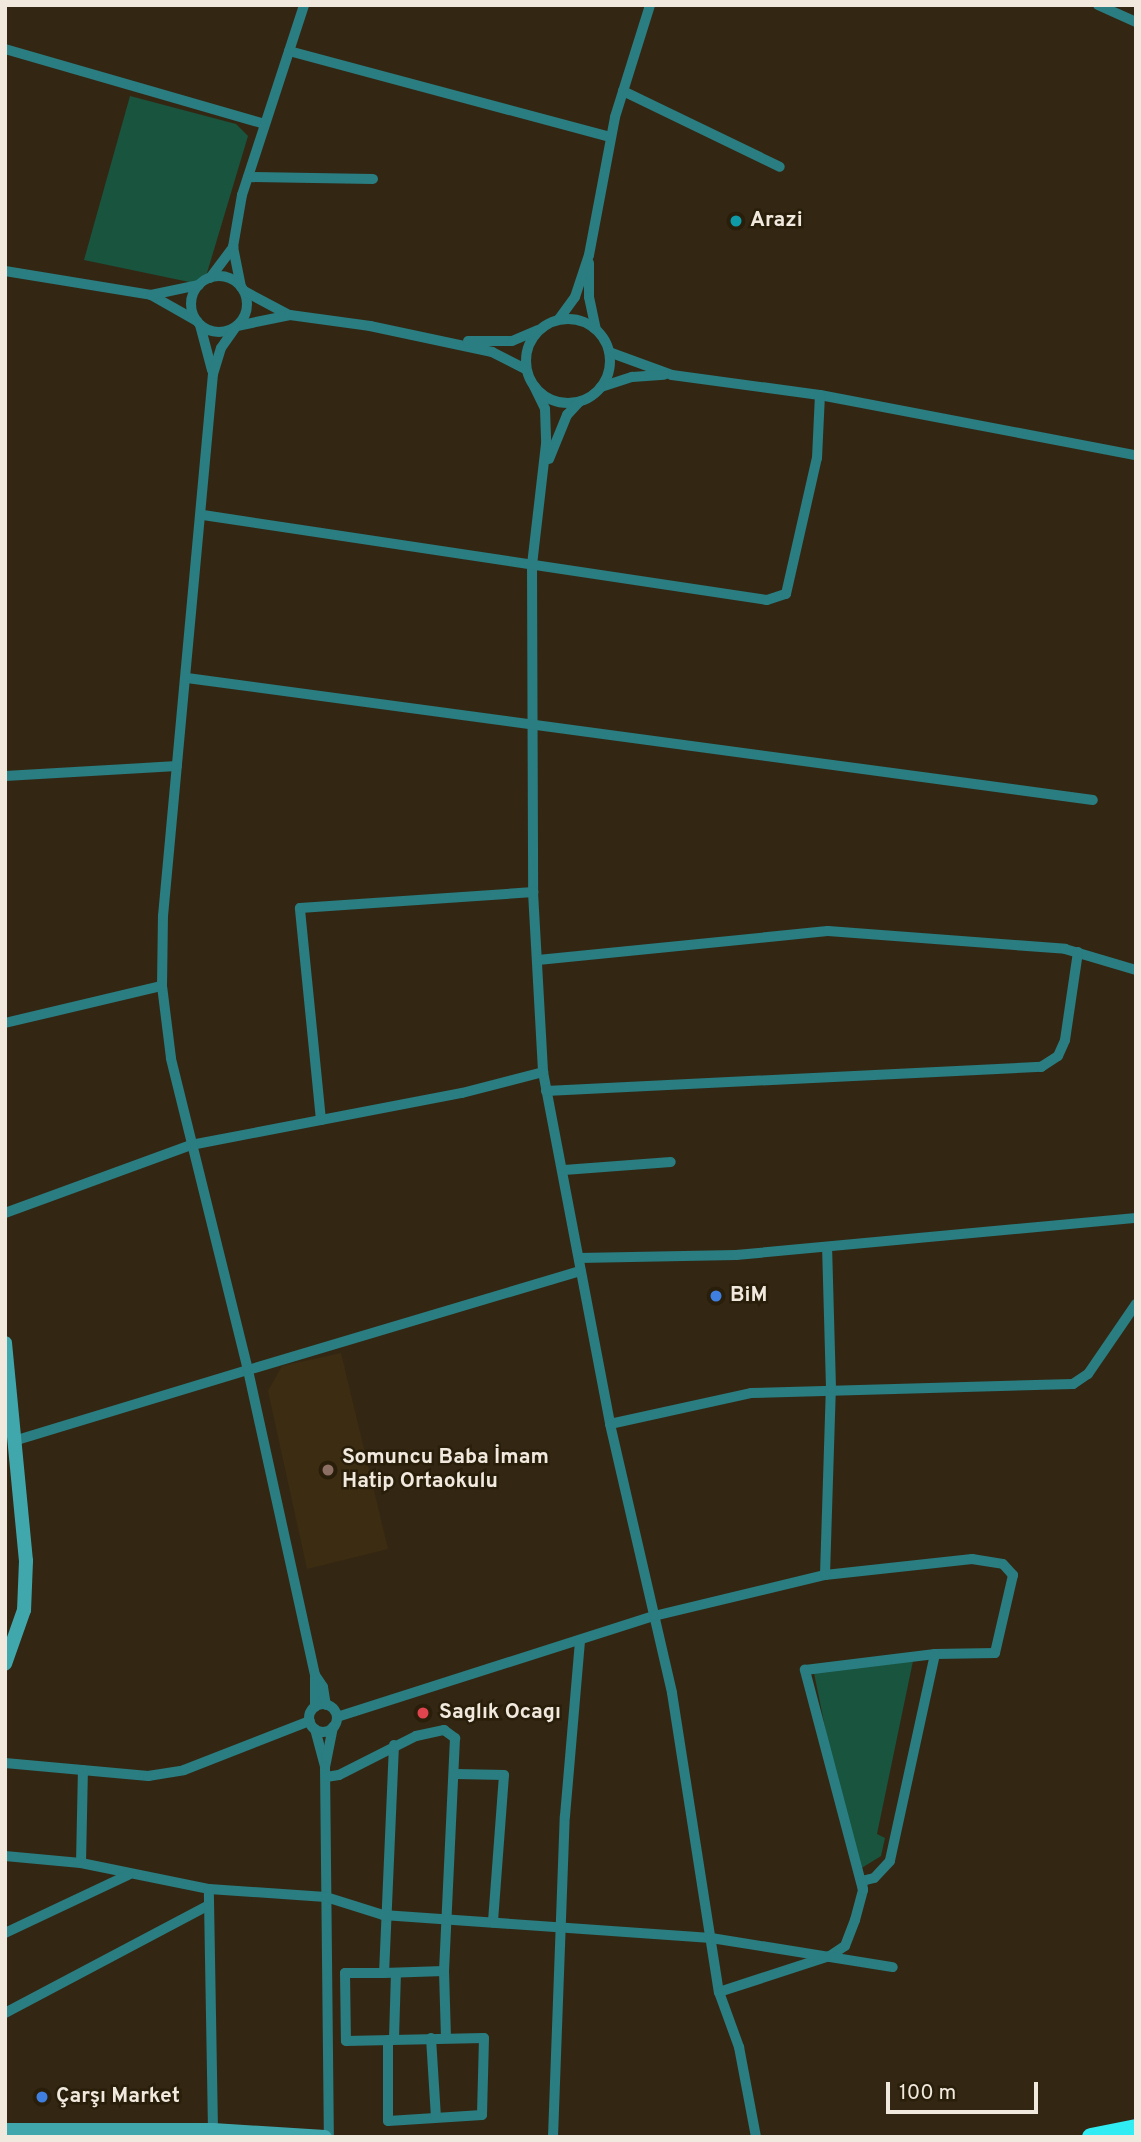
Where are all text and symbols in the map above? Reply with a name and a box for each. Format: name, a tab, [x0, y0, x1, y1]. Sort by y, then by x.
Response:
place label: Arazi	[750, 208, 803, 234]
marker: Arazi	[728, 213, 744, 229]
place label: BiM	[730, 1283, 767, 1309]
marker: BiM	[708, 1288, 724, 1304]
place label: Somuncu Baba İmam Hatip Ortaokulu	[342, 1445, 549, 1495]
marker: Somuncu Baba İmam Hatip Ortaokulu	[320, 1462, 336, 1478]
place label: Saglık Ocagı	[439, 1700, 561, 1726]
marker: Saglık Ocagı	[413, 1703, 433, 1723]
scale bar	[889, 2068, 1041, 2112]
text: 100 m	[899, 2080, 956, 2107]
place label: Çarşı Market	[56, 2084, 180, 2110]
marker: Çarşı Market	[34, 2089, 50, 2105]

